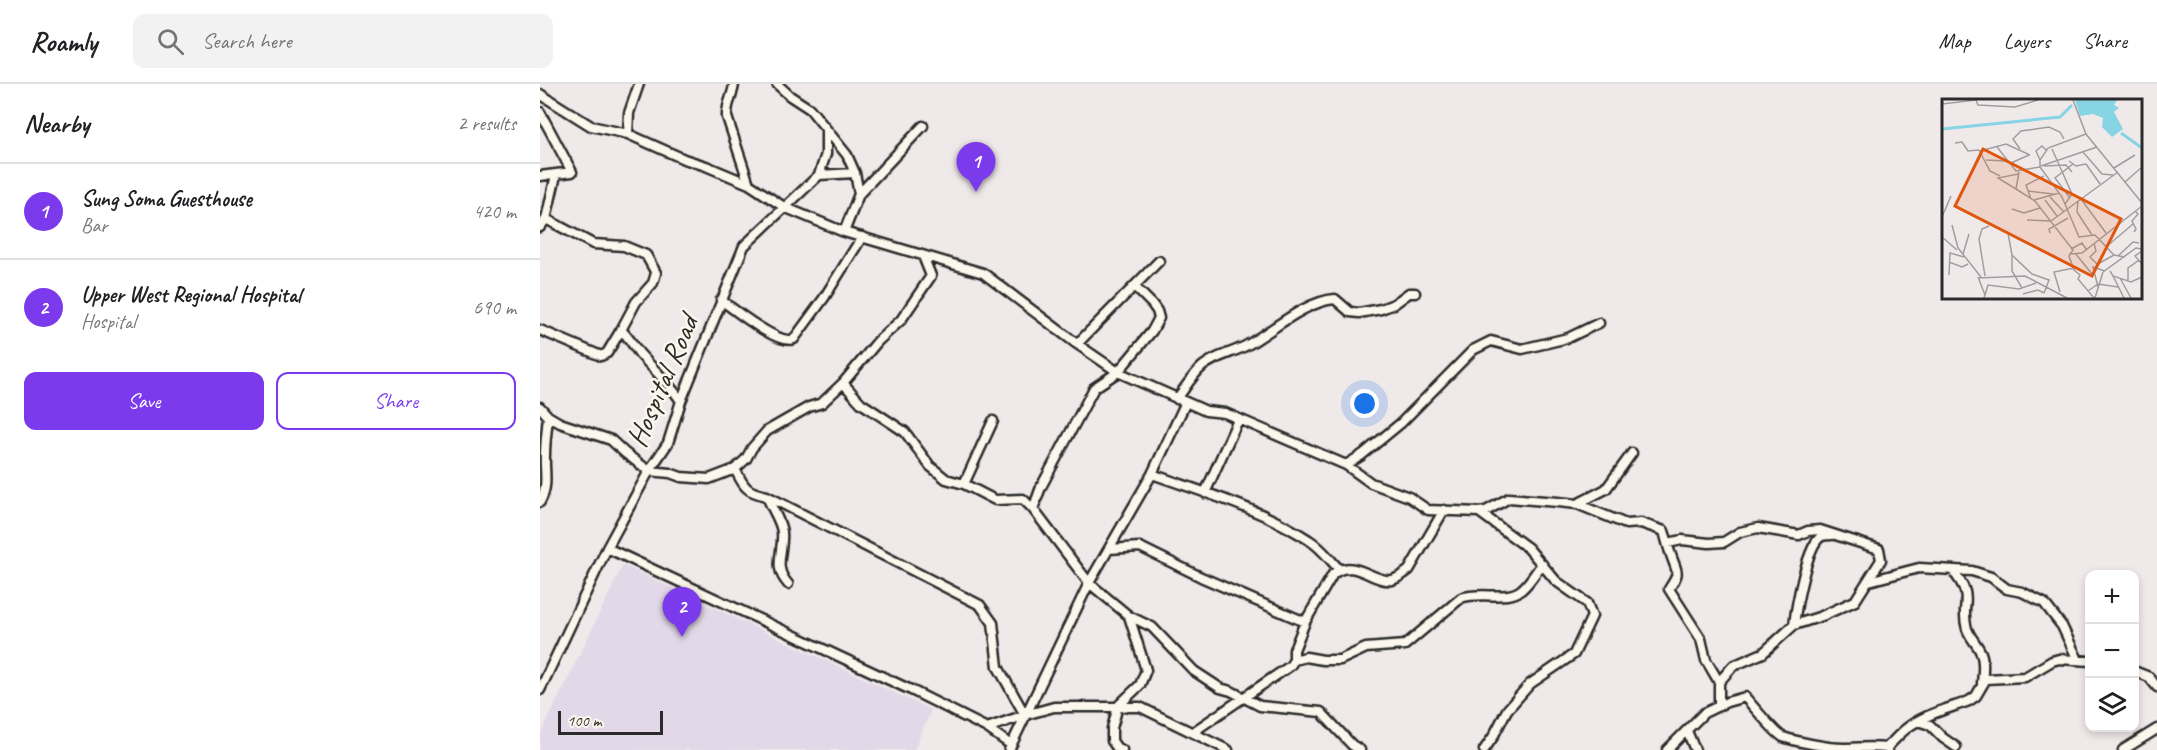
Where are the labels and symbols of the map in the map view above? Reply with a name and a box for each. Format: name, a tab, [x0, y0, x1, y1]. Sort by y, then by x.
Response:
inset map	[1942, 99, 2142, 298]
pin: 1	[956, 142, 996, 192]
street label: Hospital Road	[617, 306, 708, 453]
your location	[1350, 389, 1379, 418]
pin: 2	[662, 588, 702, 637]
scale bar	[558, 708, 663, 736]

